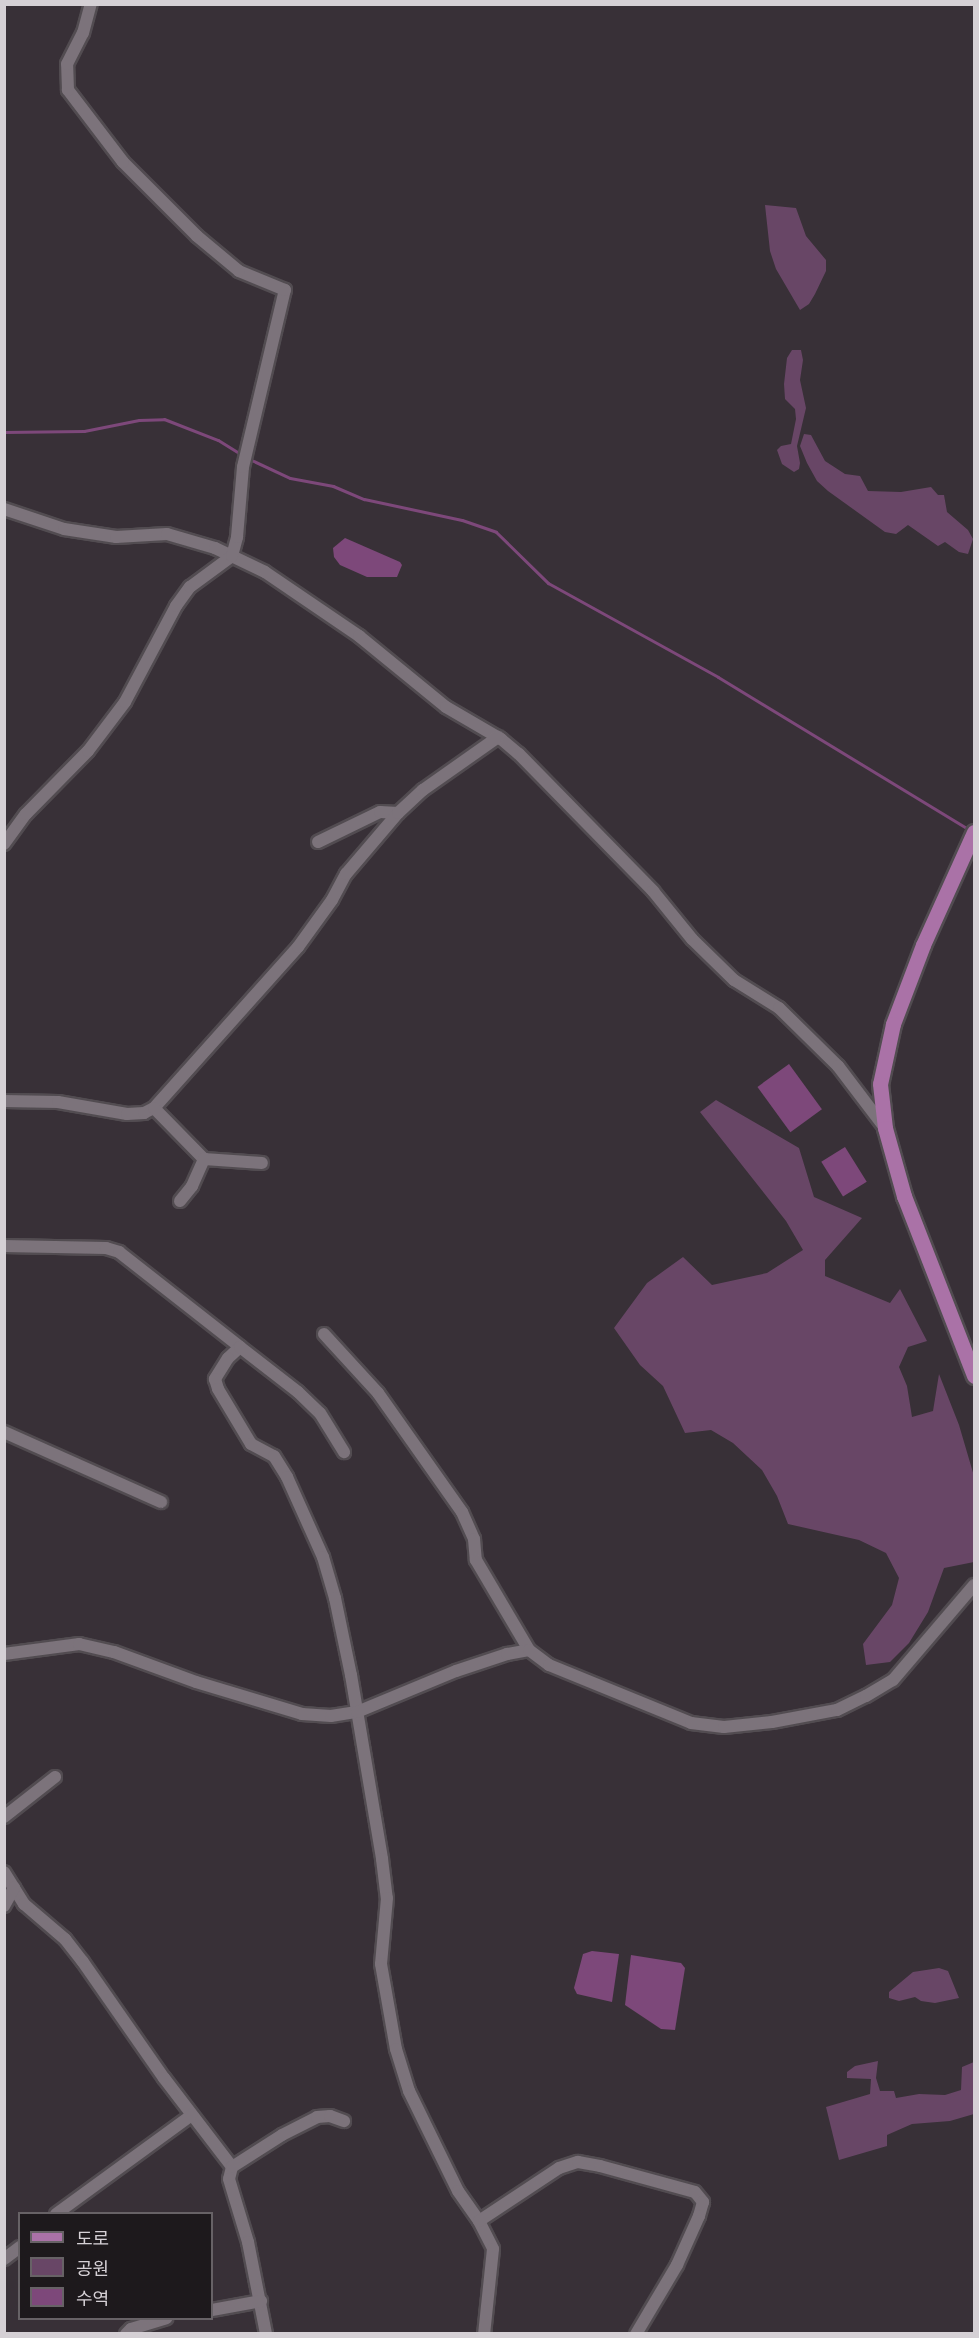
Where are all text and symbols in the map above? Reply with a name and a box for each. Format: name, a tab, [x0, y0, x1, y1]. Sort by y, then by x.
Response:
legend	[18, 2212, 213, 2320]
text: 도로	[76, 2228, 109, 2250]
text: 공원	[76, 2258, 109, 2280]
text: 수역	[76, 2288, 109, 2310]

